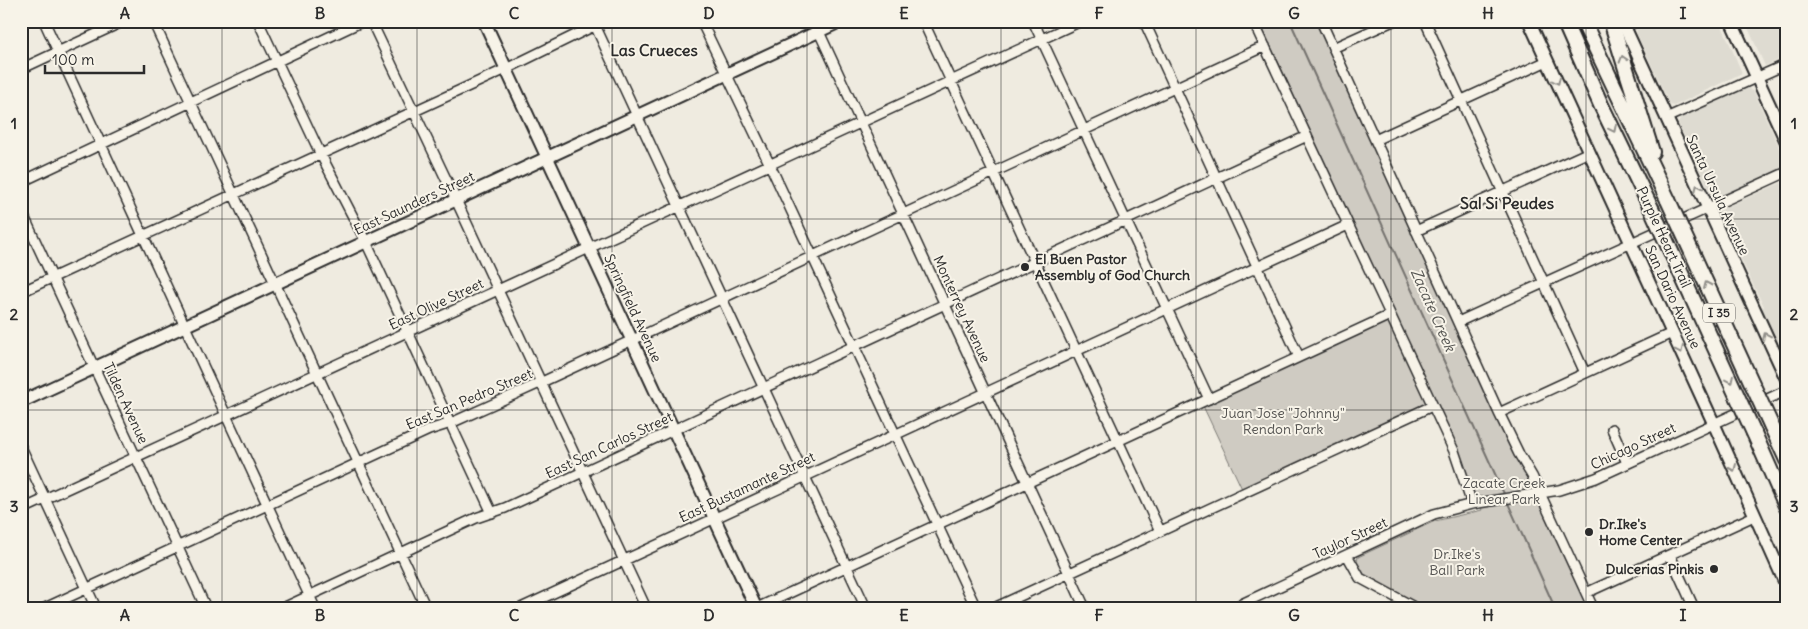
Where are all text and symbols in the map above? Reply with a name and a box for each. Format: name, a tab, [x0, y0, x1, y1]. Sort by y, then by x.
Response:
text: A	[120, 3, 130, 23]
text: B	[315, 3, 326, 23]
text: C	[509, 3, 520, 23]
text: D	[703, 3, 715, 23]
text: E	[899, 3, 909, 23]
text: F	[1094, 3, 1104, 23]
text: G	[1288, 3, 1300, 23]
text: H	[1482, 3, 1494, 23]
text: I	[1680, 3, 1687, 23]
district label: Las Crueces	[610, 40, 698, 60]
scale bar	[45, 42, 144, 74]
text: 100 m	[52, 50, 94, 69]
one-way arrow	[1618, 55, 1628, 64]
one-way arrow	[1550, 76, 1561, 85]
text: 1	[11, 113, 17, 133]
text: 1	[1791, 113, 1797, 133]
one-way arrow	[1607, 124, 1617, 133]
street label: Santa Ursula Avenue	[1682, 132, 1754, 258]
street label: East Saunders Street	[351, 167, 477, 239]
street label: Purple Heart Trail	[1633, 183, 1695, 291]
one-way arrow	[1694, 184, 1705, 193]
district label: Sal Si Peudes	[1460, 193, 1554, 213]
street label: San Dario Avenue	[1641, 242, 1705, 352]
place label: El Buen Pastor Assembly of God Church	[1035, 250, 1190, 284]
street label: Springfield Avenue	[600, 251, 666, 365]
street label: Monterrey Avenue	[929, 253, 995, 365]
marker: El Buen Pastor Assembly of God Church	[1019, 261, 1031, 273]
water label: Zacate Creek	[1407, 265, 1461, 355]
street label: East Olive Street	[386, 274, 487, 334]
one-way arrow	[1702, 281, 1713, 290]
text: 2	[10, 304, 19, 324]
road number: I 35	[1703, 304, 1735, 322]
text: 2	[1790, 304, 1799, 324]
one-way arrow	[1762, 332, 1773, 341]
one-way arrow	[1674, 345, 1685, 354]
street label: Tilden Avenue	[99, 359, 153, 447]
street label: East San Pedro Street	[403, 364, 535, 434]
one-way arrow	[1724, 375, 1735, 384]
park label: Juan Jose "Johnny" Rendon Park	[1221, 404, 1345, 438]
street label: East San Carlos Street	[542, 407, 676, 482]
street label: Chicago Street	[1588, 418, 1679, 474]
street label: East Bustamante Street	[676, 447, 818, 526]
one-way arrow	[1727, 463, 1738, 472]
park label: Zacate Creek Linear Park	[1463, 474, 1545, 508]
text: 3	[9, 496, 19, 516]
text: 3	[1789, 496, 1799, 516]
street label: Taylor Street	[1310, 513, 1390, 563]
place label: Dr.Ike's Home Center	[1599, 515, 1683, 549]
marker: Dr.Ike's Home Center	[1583, 526, 1595, 538]
park label: Dr.Ike's Ball Park	[1429, 545, 1485, 579]
place label: Dulcerias Pinkis	[1605, 560, 1705, 578]
marker: Dulcerias Pinkis	[1708, 563, 1720, 575]
text: A	[120, 605, 130, 625]
text: B	[315, 605, 326, 625]
text: C	[509, 605, 520, 625]
text: D	[703, 605, 715, 625]
text: E	[899, 605, 909, 625]
text: F	[1094, 605, 1104, 625]
text: G	[1288, 605, 1300, 625]
text: H	[1482, 605, 1494, 625]
text: I	[1680, 605, 1687, 625]

